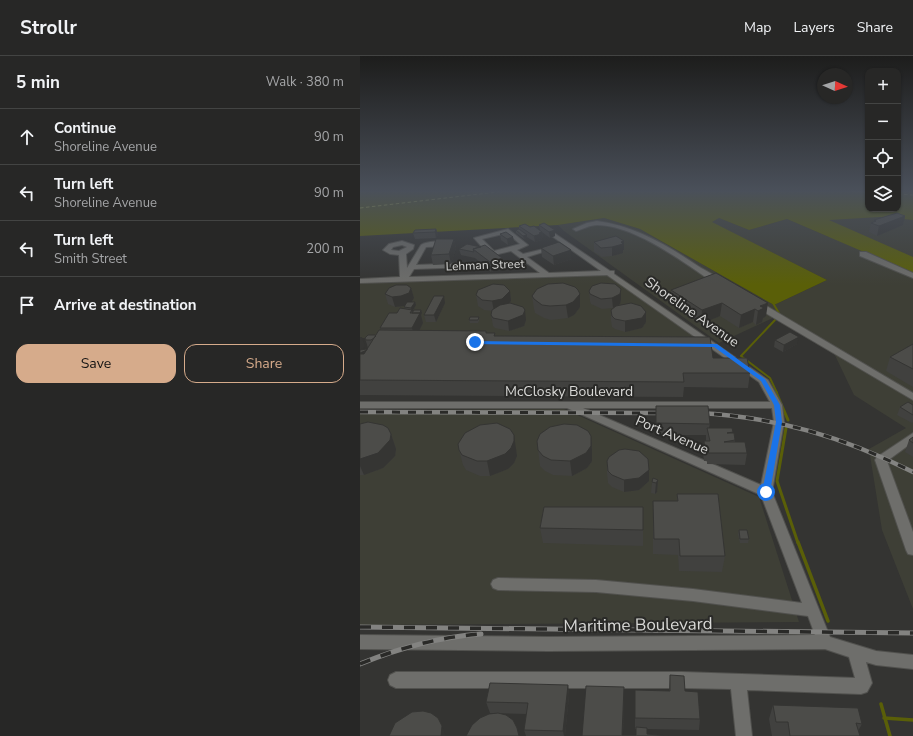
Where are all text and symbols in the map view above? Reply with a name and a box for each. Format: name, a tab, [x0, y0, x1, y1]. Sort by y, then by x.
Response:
text: Strollr	[20, 15, 77, 41]
text: Map	[744, 18, 771, 37]
text: Layers	[793, 18, 835, 37]
text: Share	[857, 18, 893, 37]
north arrow	[817, 68, 853, 104]
map controls	[865, 68, 901, 212]
button: +	[865, 68, 901, 104]
text: 5 min	[16, 71, 60, 94]
text: Walk · 380 m	[266, 73, 344, 91]
button: −	[865, 104, 901, 140]
text: Continue	[54, 118, 116, 138]
icon: ahead	[16, 126, 38, 148]
text: 90 m	[314, 128, 344, 146]
text: Shoreline Avenue	[54, 138, 157, 156]
button: locate	[865, 140, 901, 176]
text: Turn left	[54, 174, 113, 194]
button: layers	[865, 176, 901, 212]
icon: left	[16, 182, 38, 204]
text: 90 m	[314, 184, 344, 202]
text: Shoreline Avenue	[54, 194, 157, 212]
text: Turn left	[54, 230, 113, 250]
icon: left	[16, 238, 38, 260]
text: 200 m	[306, 240, 344, 258]
text: Smith Street	[54, 250, 127, 268]
street label: Lehman Street	[445, 256, 526, 274]
street label: Shoreline Avenue	[641, 272, 743, 352]
icon: arrive	[16, 294, 38, 316]
text: Arrive at destination	[54, 295, 197, 315]
route end	[466, 333, 484, 351]
button: Save	[16, 344, 176, 383]
button: Share	[184, 344, 344, 383]
street label: McClosky Boulevard	[505, 382, 633, 401]
street label: Port Avenue	[632, 411, 712, 459]
route start	[757, 483, 775, 501]
street label: Maritime Boulevard	[563, 612, 713, 638]

